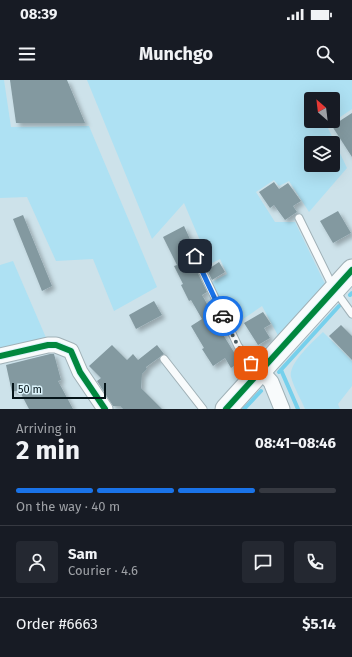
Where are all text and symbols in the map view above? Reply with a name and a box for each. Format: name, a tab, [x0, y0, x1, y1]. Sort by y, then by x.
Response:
text: 08:39	[20, 5, 57, 23]
icon: menu	[16, 43, 38, 65]
text: Munchgo	[139, 43, 213, 65]
icon: search	[314, 43, 336, 65]
north arrow	[304, 92, 340, 128]
map controls	[304, 92, 340, 172]
button: layers	[304, 136, 340, 172]
pin	[178, 239, 212, 273]
icon: home	[184, 245, 206, 267]
courier	[203, 296, 243, 336]
icon: car	[212, 305, 234, 327]
pin	[234, 346, 268, 380]
icon: bag	[240, 352, 262, 374]
scale bar	[12, 381, 106, 400]
text: 50 m	[18, 383, 42, 396]
text: Arriving in	[16, 421, 76, 436]
text: 08:41–08:46	[255, 434, 336, 452]
text: 2 min	[16, 435, 80, 466]
text: On the way · 40 m	[16, 499, 120, 514]
button: person	[16, 541, 58, 583]
button: chat	[242, 541, 284, 583]
button: phone	[294, 541, 336, 583]
text: Sam	[68, 545, 97, 563]
text: Courier · 4.6	[68, 563, 138, 578]
text: Order #6663	[16, 615, 98, 633]
text: $5.14	[302, 615, 336, 633]

